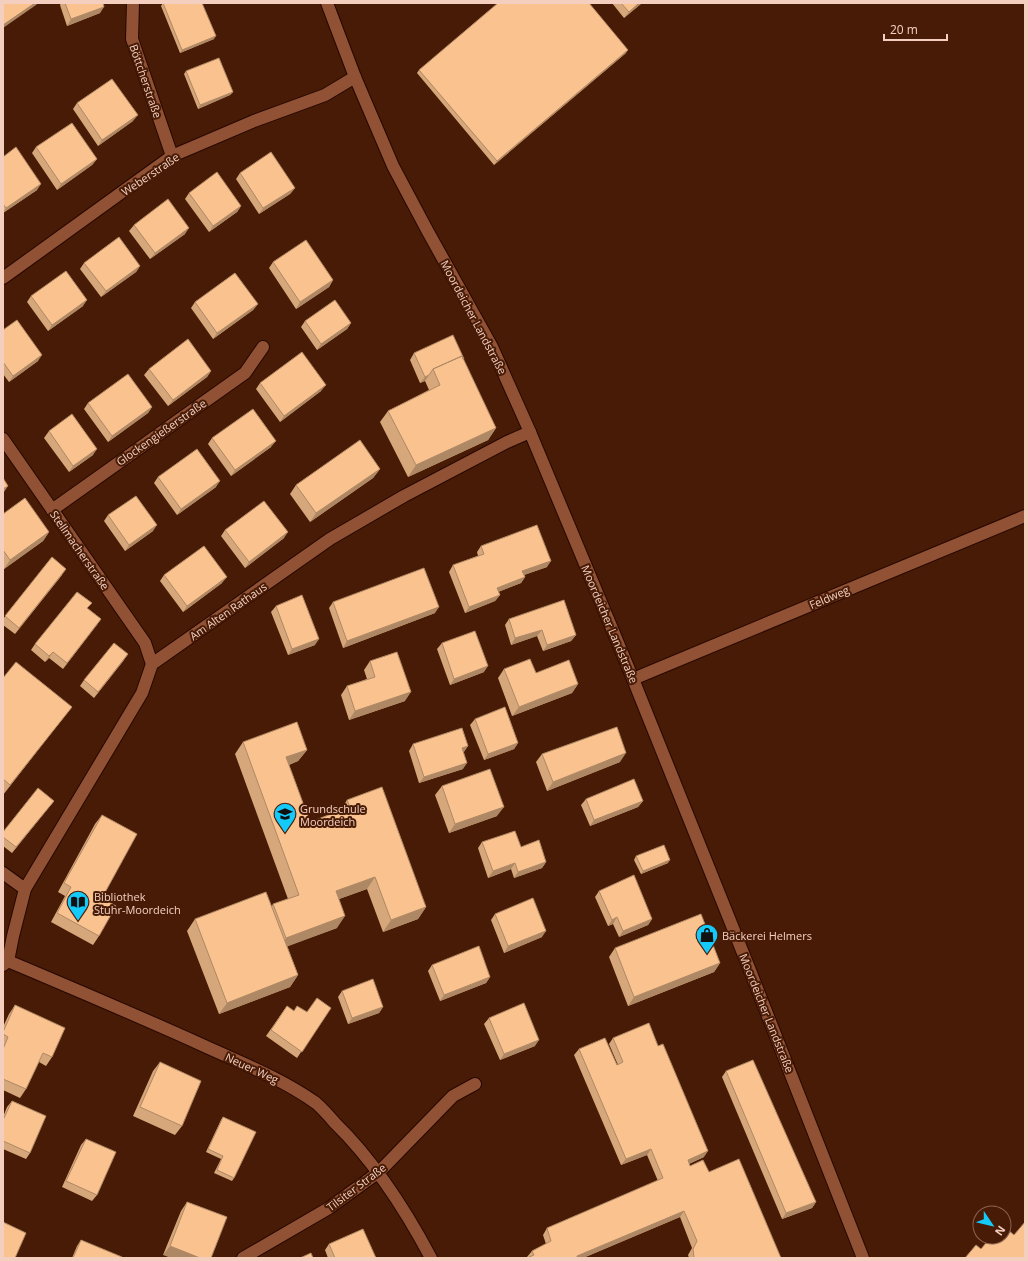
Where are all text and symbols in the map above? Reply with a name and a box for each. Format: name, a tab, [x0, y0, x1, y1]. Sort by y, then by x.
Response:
scale bar	[884, 16, 947, 42]
text: 20 m	[890, 21, 918, 38]
street label: Böttcherstraße	[126, 42, 166, 120]
street label: Weberstraße	[118, 149, 182, 199]
street label: Moordeicher Landstraße	[438, 257, 510, 377]
street label: Glockengießerstraße	[113, 395, 209, 469]
street label: Stellmacherstraße	[47, 507, 113, 593]
street label: Moordeicher Landstraße	[578, 563, 642, 685]
street label: Am Alten Rathaus	[186, 579, 270, 643]
street label: Feldweg	[807, 582, 851, 612]
school or university icon: Grundschule Moordeich	[272, 801, 298, 834]
place label: Grundschule Moordeich	[300, 801, 366, 829]
library icon: Bibliothek Stuhr-Moordeich	[65, 889, 91, 922]
place label: Bibliothek Stuhr-Moordeich	[94, 889, 181, 917]
shop icon: Bäckerei Helmers	[694, 922, 720, 955]
place label: Bäckerei Helmers	[722, 928, 812, 943]
street label: Moordeicher Landstraße	[736, 951, 798, 1075]
street label: Neuer Weg	[223, 1049, 281, 1087]
street label: Tilsiter Straße	[323, 1160, 389, 1214]
north arrow	[972, 1205, 1012, 1245]
text: N	[992, 1223, 1009, 1239]

